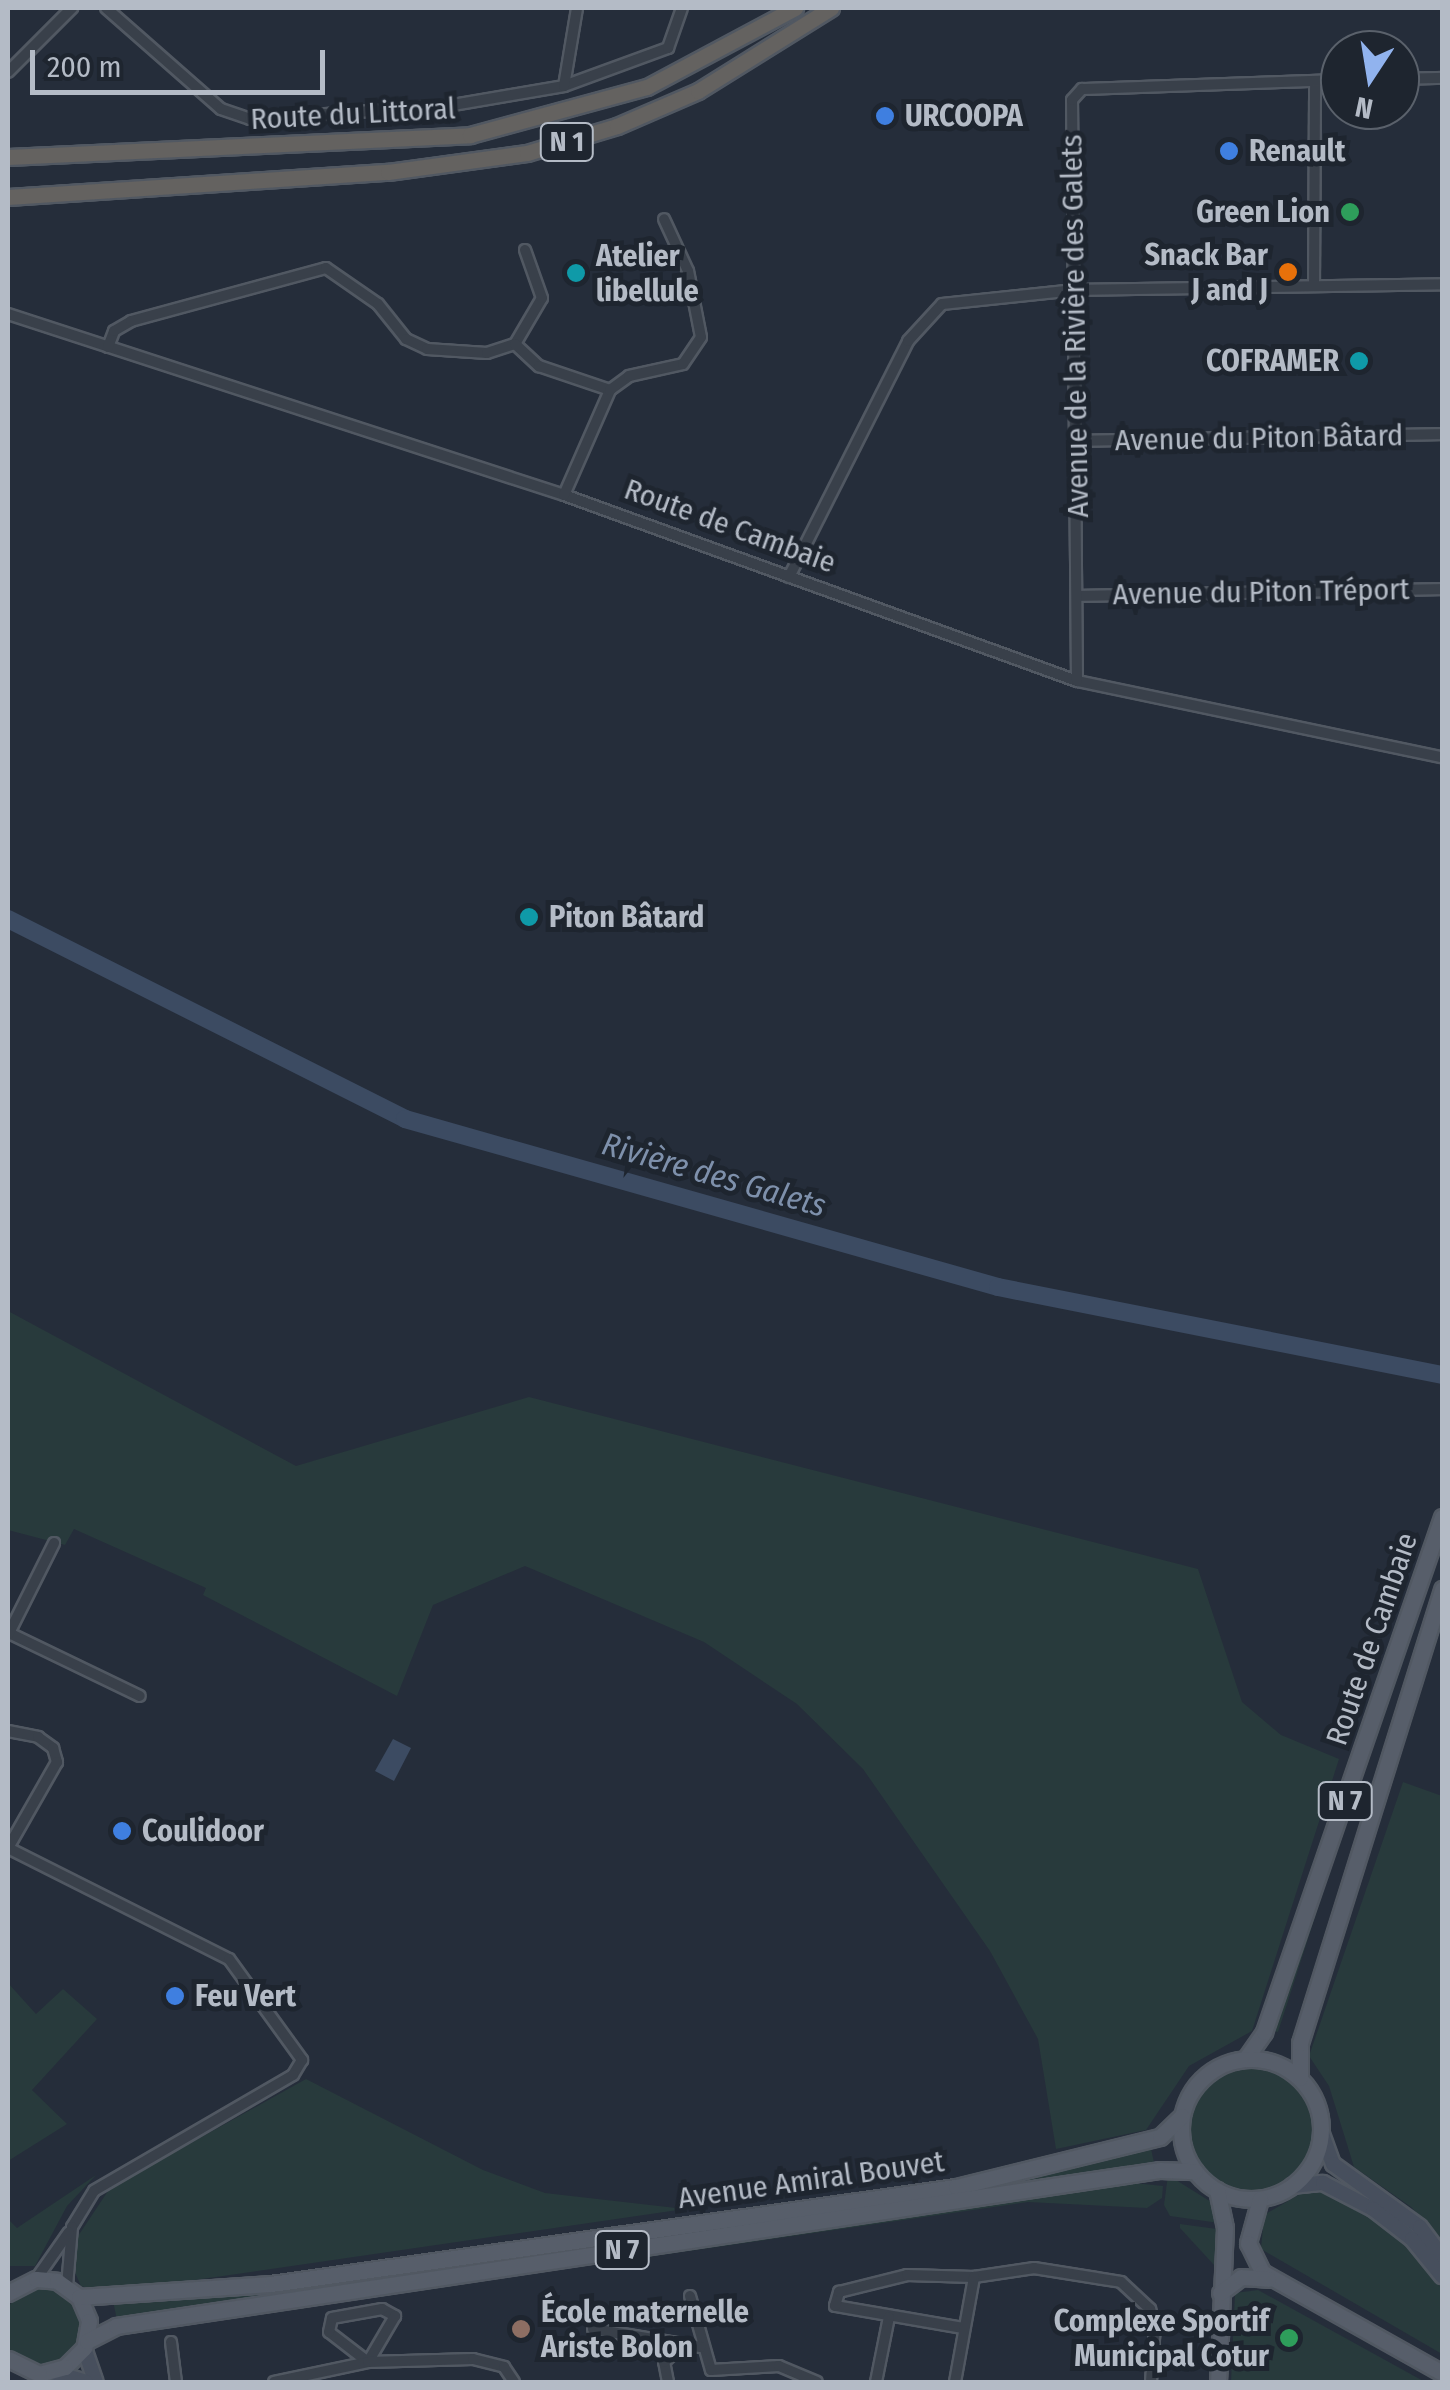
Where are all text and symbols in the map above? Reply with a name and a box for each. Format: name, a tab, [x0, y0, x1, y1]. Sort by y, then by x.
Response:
scale bar	[35, 30, 330, 92]
north arrow	[1320, 30, 1420, 130]
text: 200 m	[47, 49, 122, 85]
text: N	[1352, 90, 1376, 126]
street label: Route du Littoral	[250, 91, 456, 137]
place label: URCOOPA	[905, 98, 1023, 134]
marker: URCOOPA	[874, 105, 896, 127]
road number: N 1	[540, 119, 594, 165]
place label: Renault	[1249, 133, 1346, 169]
street label: Avenue de la Rivière des Galets	[1054, 134, 1096, 518]
marker: Renault	[1218, 140, 1240, 162]
place label: Green Lion	[1196, 194, 1330, 230]
marker: Green Lion	[1339, 201, 1361, 223]
place label: Snack Bar J and J	[1145, 237, 1268, 308]
place label: Atelier libellule	[596, 238, 699, 308]
marker: Snack Bar J and J	[1277, 261, 1299, 283]
marker: Atelier libellule	[565, 262, 587, 284]
place label: COFRAMER	[1206, 343, 1339, 379]
marker: COFRAMER	[1348, 350, 1370, 372]
street label: Avenue du Piton Bâtard	[1115, 417, 1403, 459]
street label: Route de Cambaie	[620, 471, 840, 581]
street label: Avenue du Piton Tréport	[1112, 571, 1410, 613]
place label: Piton Bâtard	[549, 899, 704, 935]
marker: Piton Bâtard	[518, 906, 540, 928]
water label: Rivière des Galets	[598, 1125, 830, 1225]
street label: Route de Cambaie	[1319, 1528, 1425, 1750]
road number: N 7	[1318, 1778, 1372, 1824]
place label: Coulidoor	[142, 1813, 264, 1849]
marker: Coulidoor	[111, 1820, 133, 1842]
place label: Feu Vert	[195, 1978, 296, 2014]
marker: Feu Vert	[164, 1985, 186, 2007]
street label: Avenue Amiral Bouvet	[676, 2144, 946, 2216]
road number: N 7	[594, 2227, 650, 2273]
place label: École maternelle Ariste Bolon	[541, 2294, 749, 2364]
place label: Complexe Sportif Municipal Cotur	[1054, 2303, 1269, 2374]
marker: École maternelle Ariste Bolon	[510, 2318, 532, 2340]
marker: Complexe Sportif Municipal Cotur	[1278, 2327, 1300, 2349]

